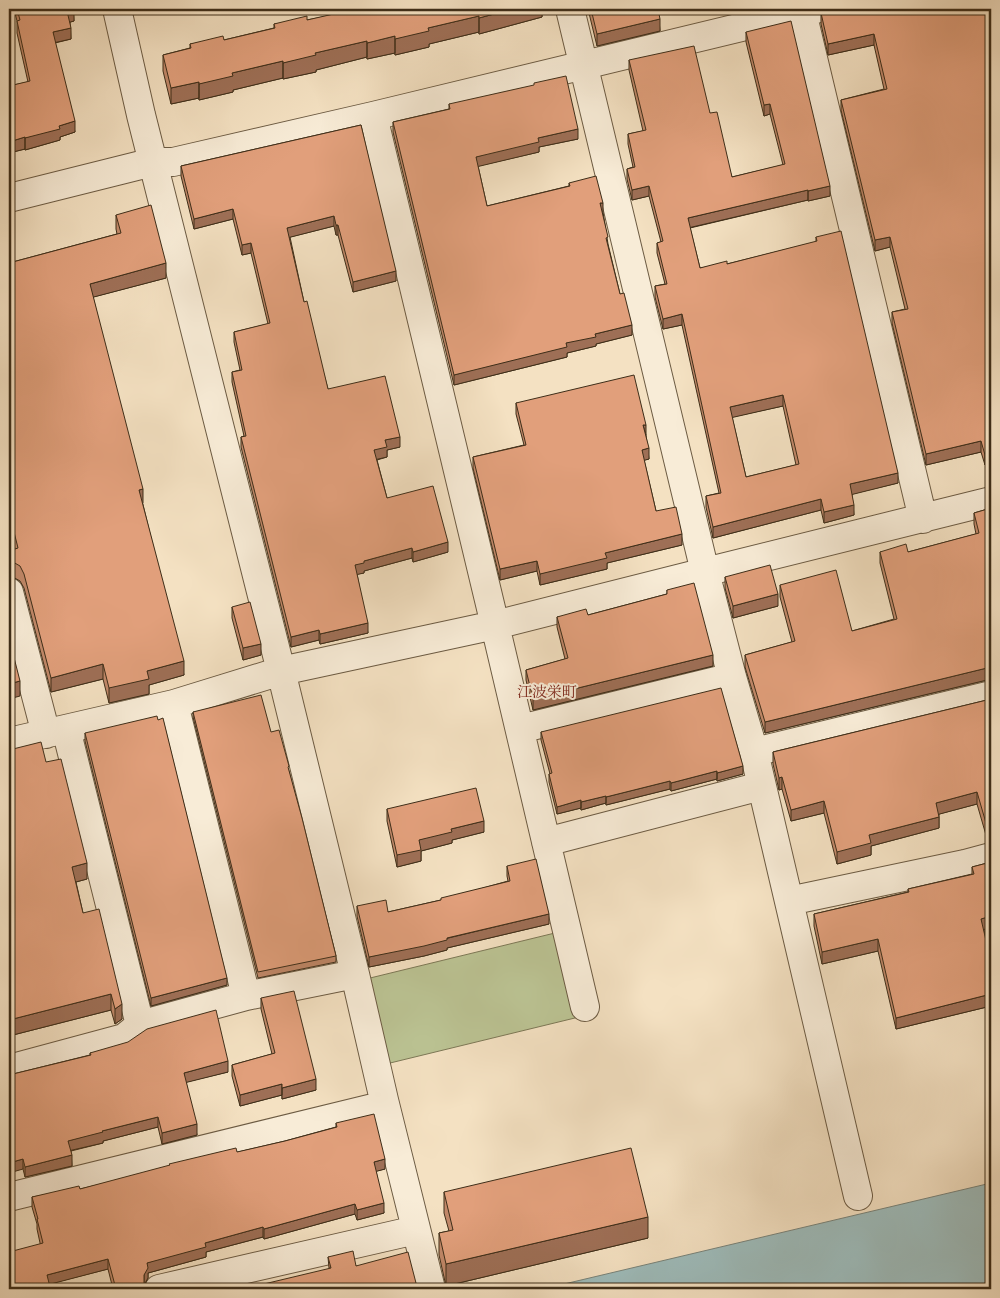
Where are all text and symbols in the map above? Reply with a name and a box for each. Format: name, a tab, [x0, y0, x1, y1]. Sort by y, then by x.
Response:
district label: 江波栄町	[517, 683, 577, 704]

